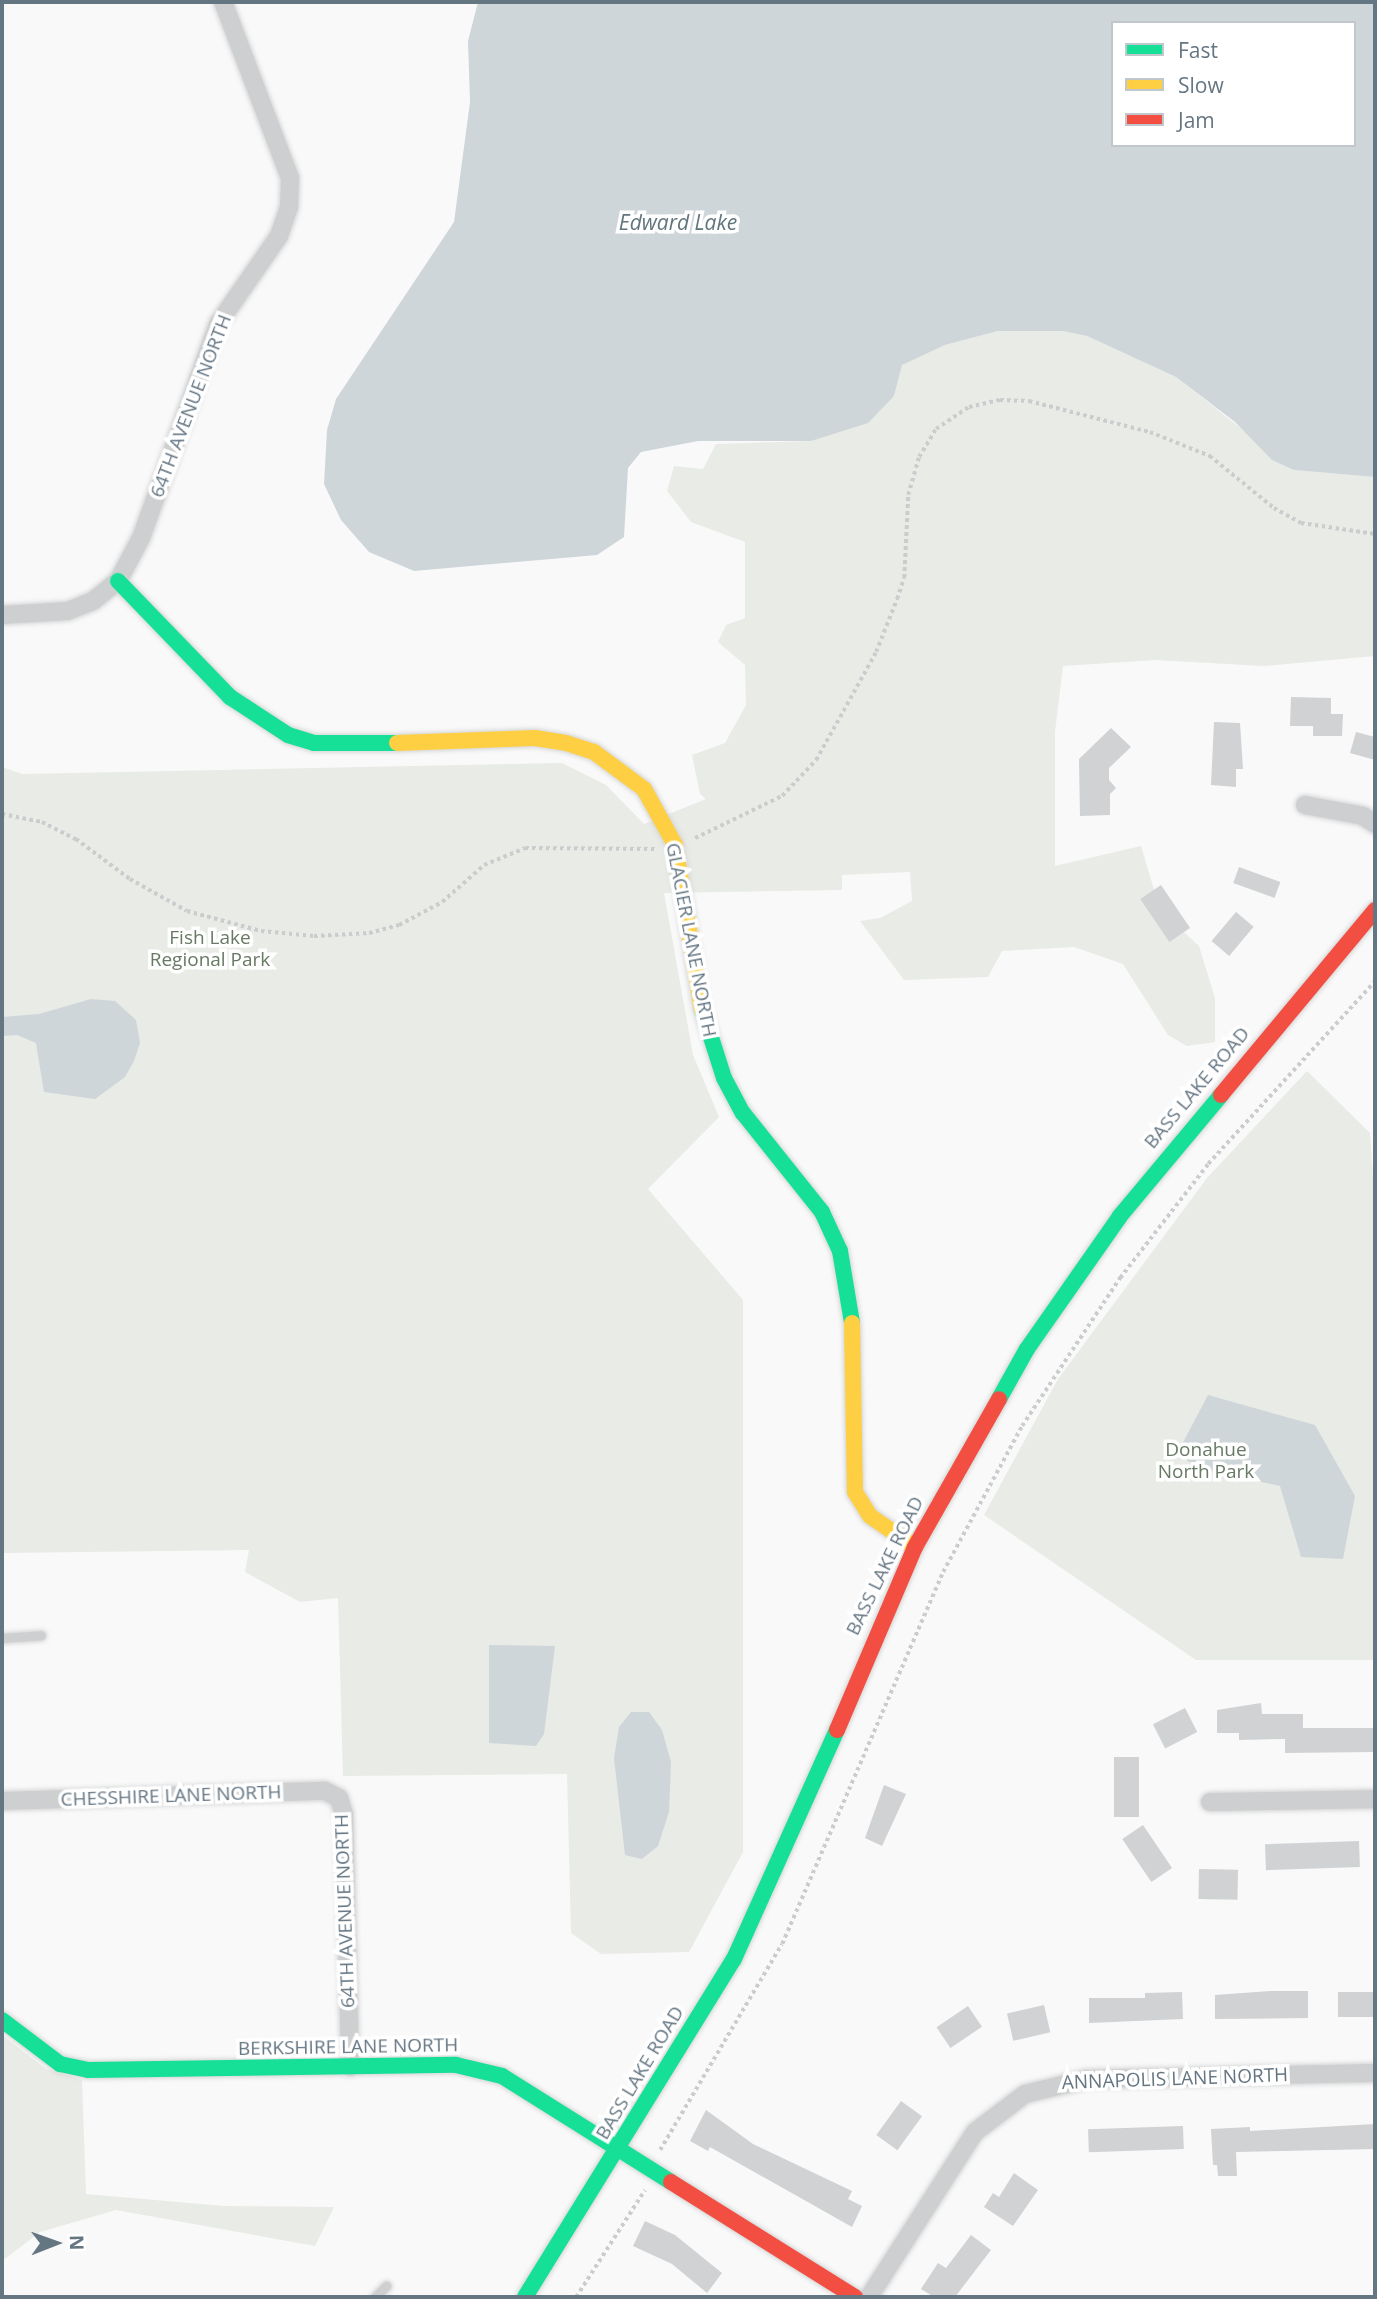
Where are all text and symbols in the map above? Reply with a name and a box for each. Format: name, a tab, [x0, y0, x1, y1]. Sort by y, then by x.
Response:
legend	[1111, 21, 1356, 147]
text: Fast	[1178, 36, 1218, 64]
text: Slow	[1178, 71, 1224, 99]
text: Jam	[1178, 106, 1215, 134]
water label: Edward Lake	[619, 209, 737, 235]
street label: 64TH AVENUE NORTH	[146, 311, 236, 501]
street label: GLACIER LANE NORTH	[661, 841, 721, 1039]
park label: Fish Lake Regional Park	[150, 927, 270, 971]
street label: BASS LAKE ROAD	[1140, 1023, 1254, 1153]
park label: Donahue North Park	[1158, 1439, 1254, 1483]
street label: BASS LAKE ROAD	[842, 1493, 928, 1639]
street label: CHESSHIRE LANE NORTH	[60, 1781, 282, 1811]
street label: 64TH AVENUE NORTH	[330, 1814, 360, 2008]
street label: BASS LAKE ROAD	[591, 2002, 689, 2144]
street label: BERKSHIRE LANE NORTH	[238, 2034, 458, 2060]
street label: ANNAPOLIS LANE NORTH	[1061, 2064, 1289, 2094]
north arrow	[21, 2208, 91, 2278]
text: N	[64, 2235, 90, 2251]

